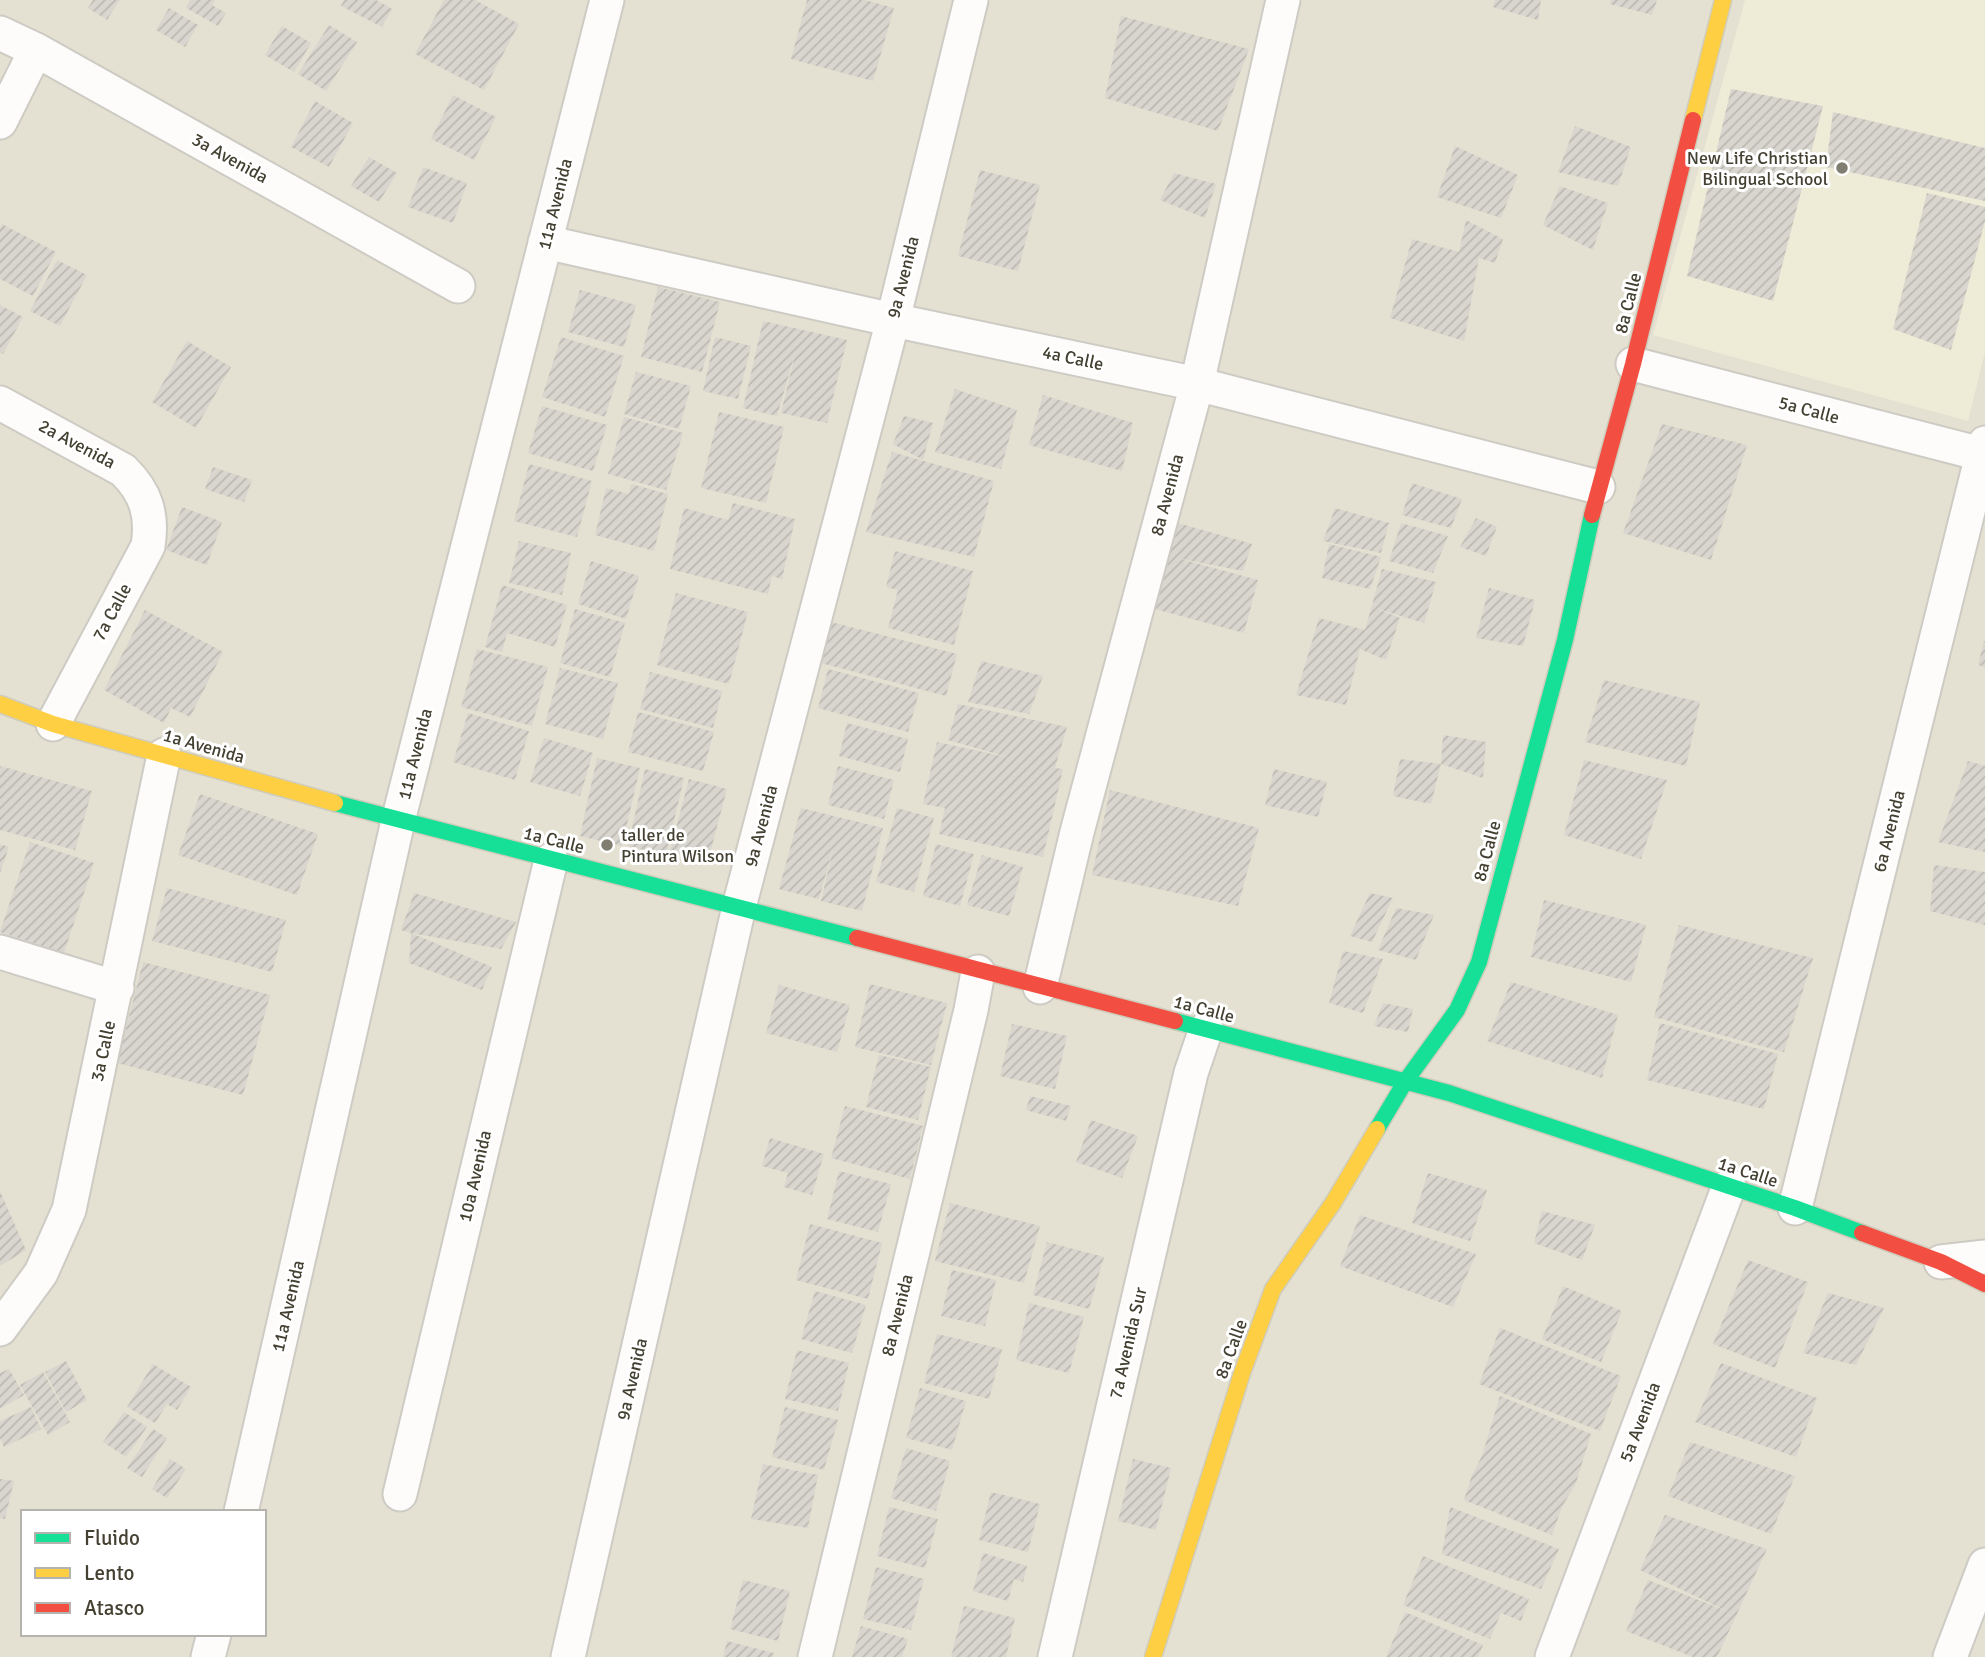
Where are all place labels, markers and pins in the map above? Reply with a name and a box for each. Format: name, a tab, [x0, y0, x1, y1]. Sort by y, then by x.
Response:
place label: New Life Christian Bilingual School	[1687, 147, 1828, 190]
marker: New Life Christian Bilingual School	[1834, 160, 1850, 176]
place label: taller de Pintura Wilson	[621, 824, 734, 867]
marker: taller de Pintura Wilson	[599, 837, 615, 853]

